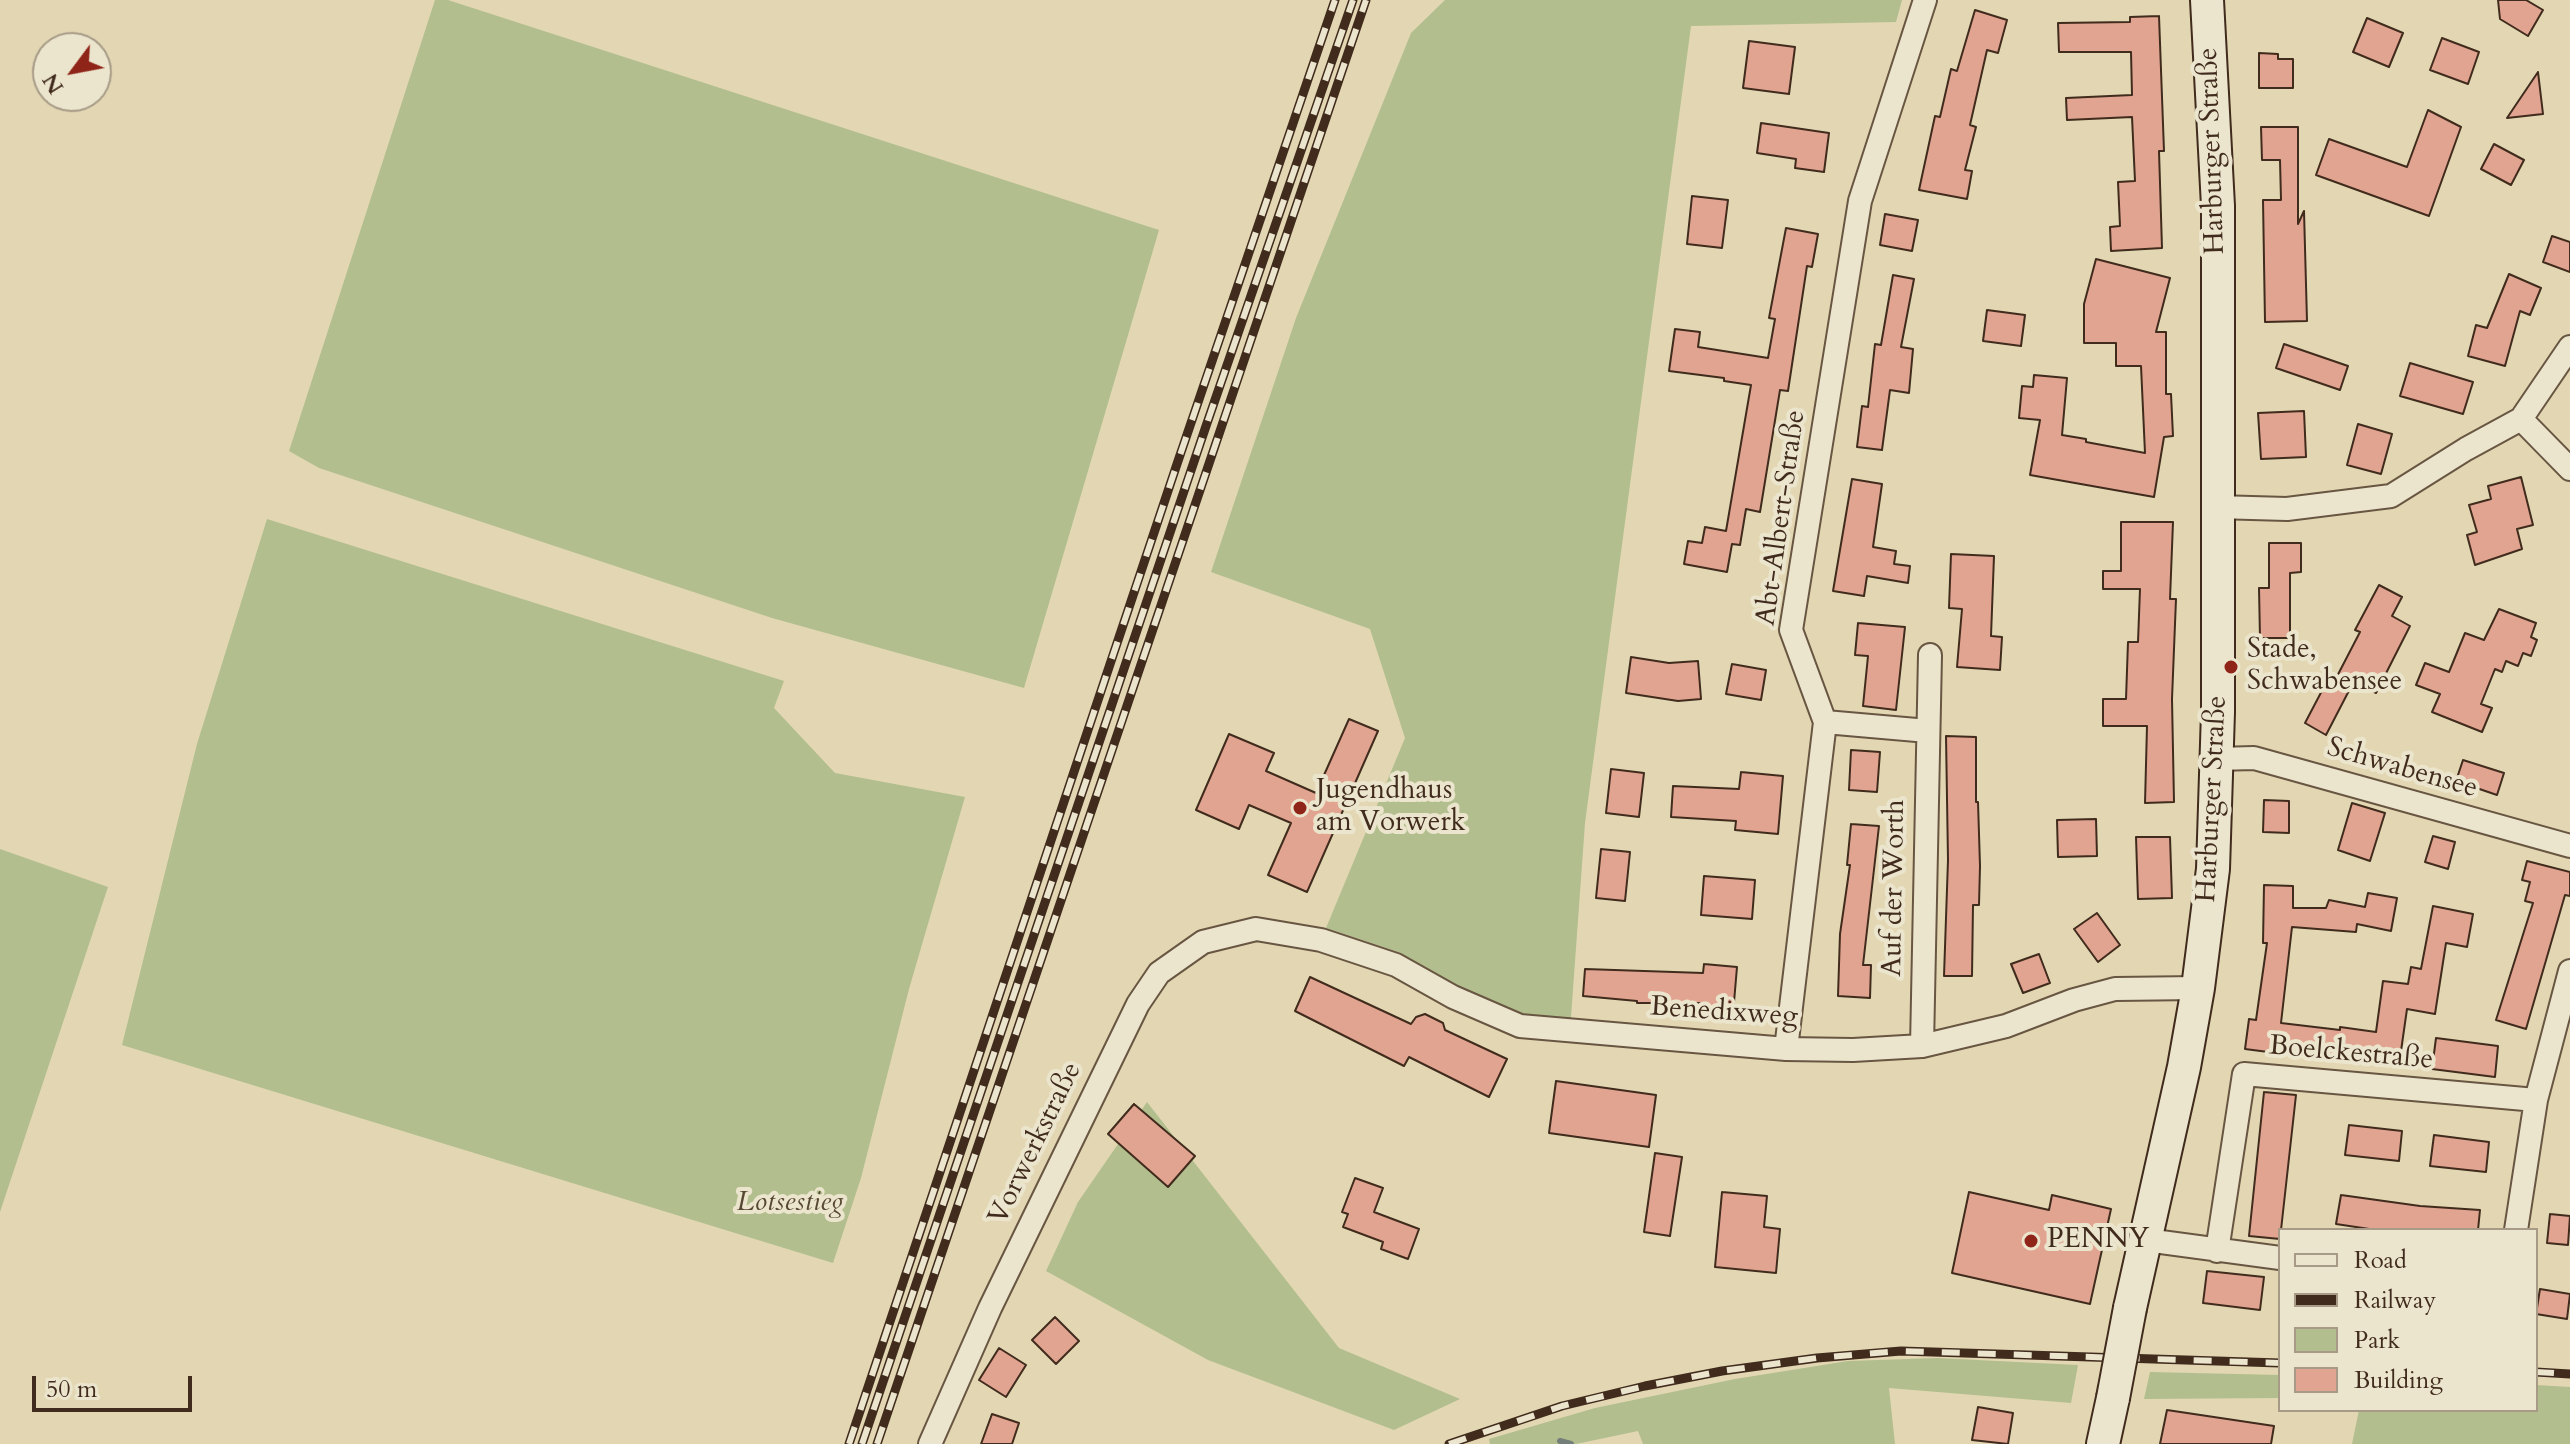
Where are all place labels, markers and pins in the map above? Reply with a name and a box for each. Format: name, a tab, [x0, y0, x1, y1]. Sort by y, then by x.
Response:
place label: Stade, Schwabensee	[2247, 634, 2402, 700]
marker: Stade, Schwabensee	[2222, 658, 2240, 676]
place label: Jugendhaus am Vorwerk	[1316, 775, 1466, 841]
marker: Jugendhaus am Vorwerk	[1291, 799, 1309, 817]
place label: PENNY	[2047, 1224, 2149, 1258]
marker: PENNY	[2022, 1232, 2040, 1250]

